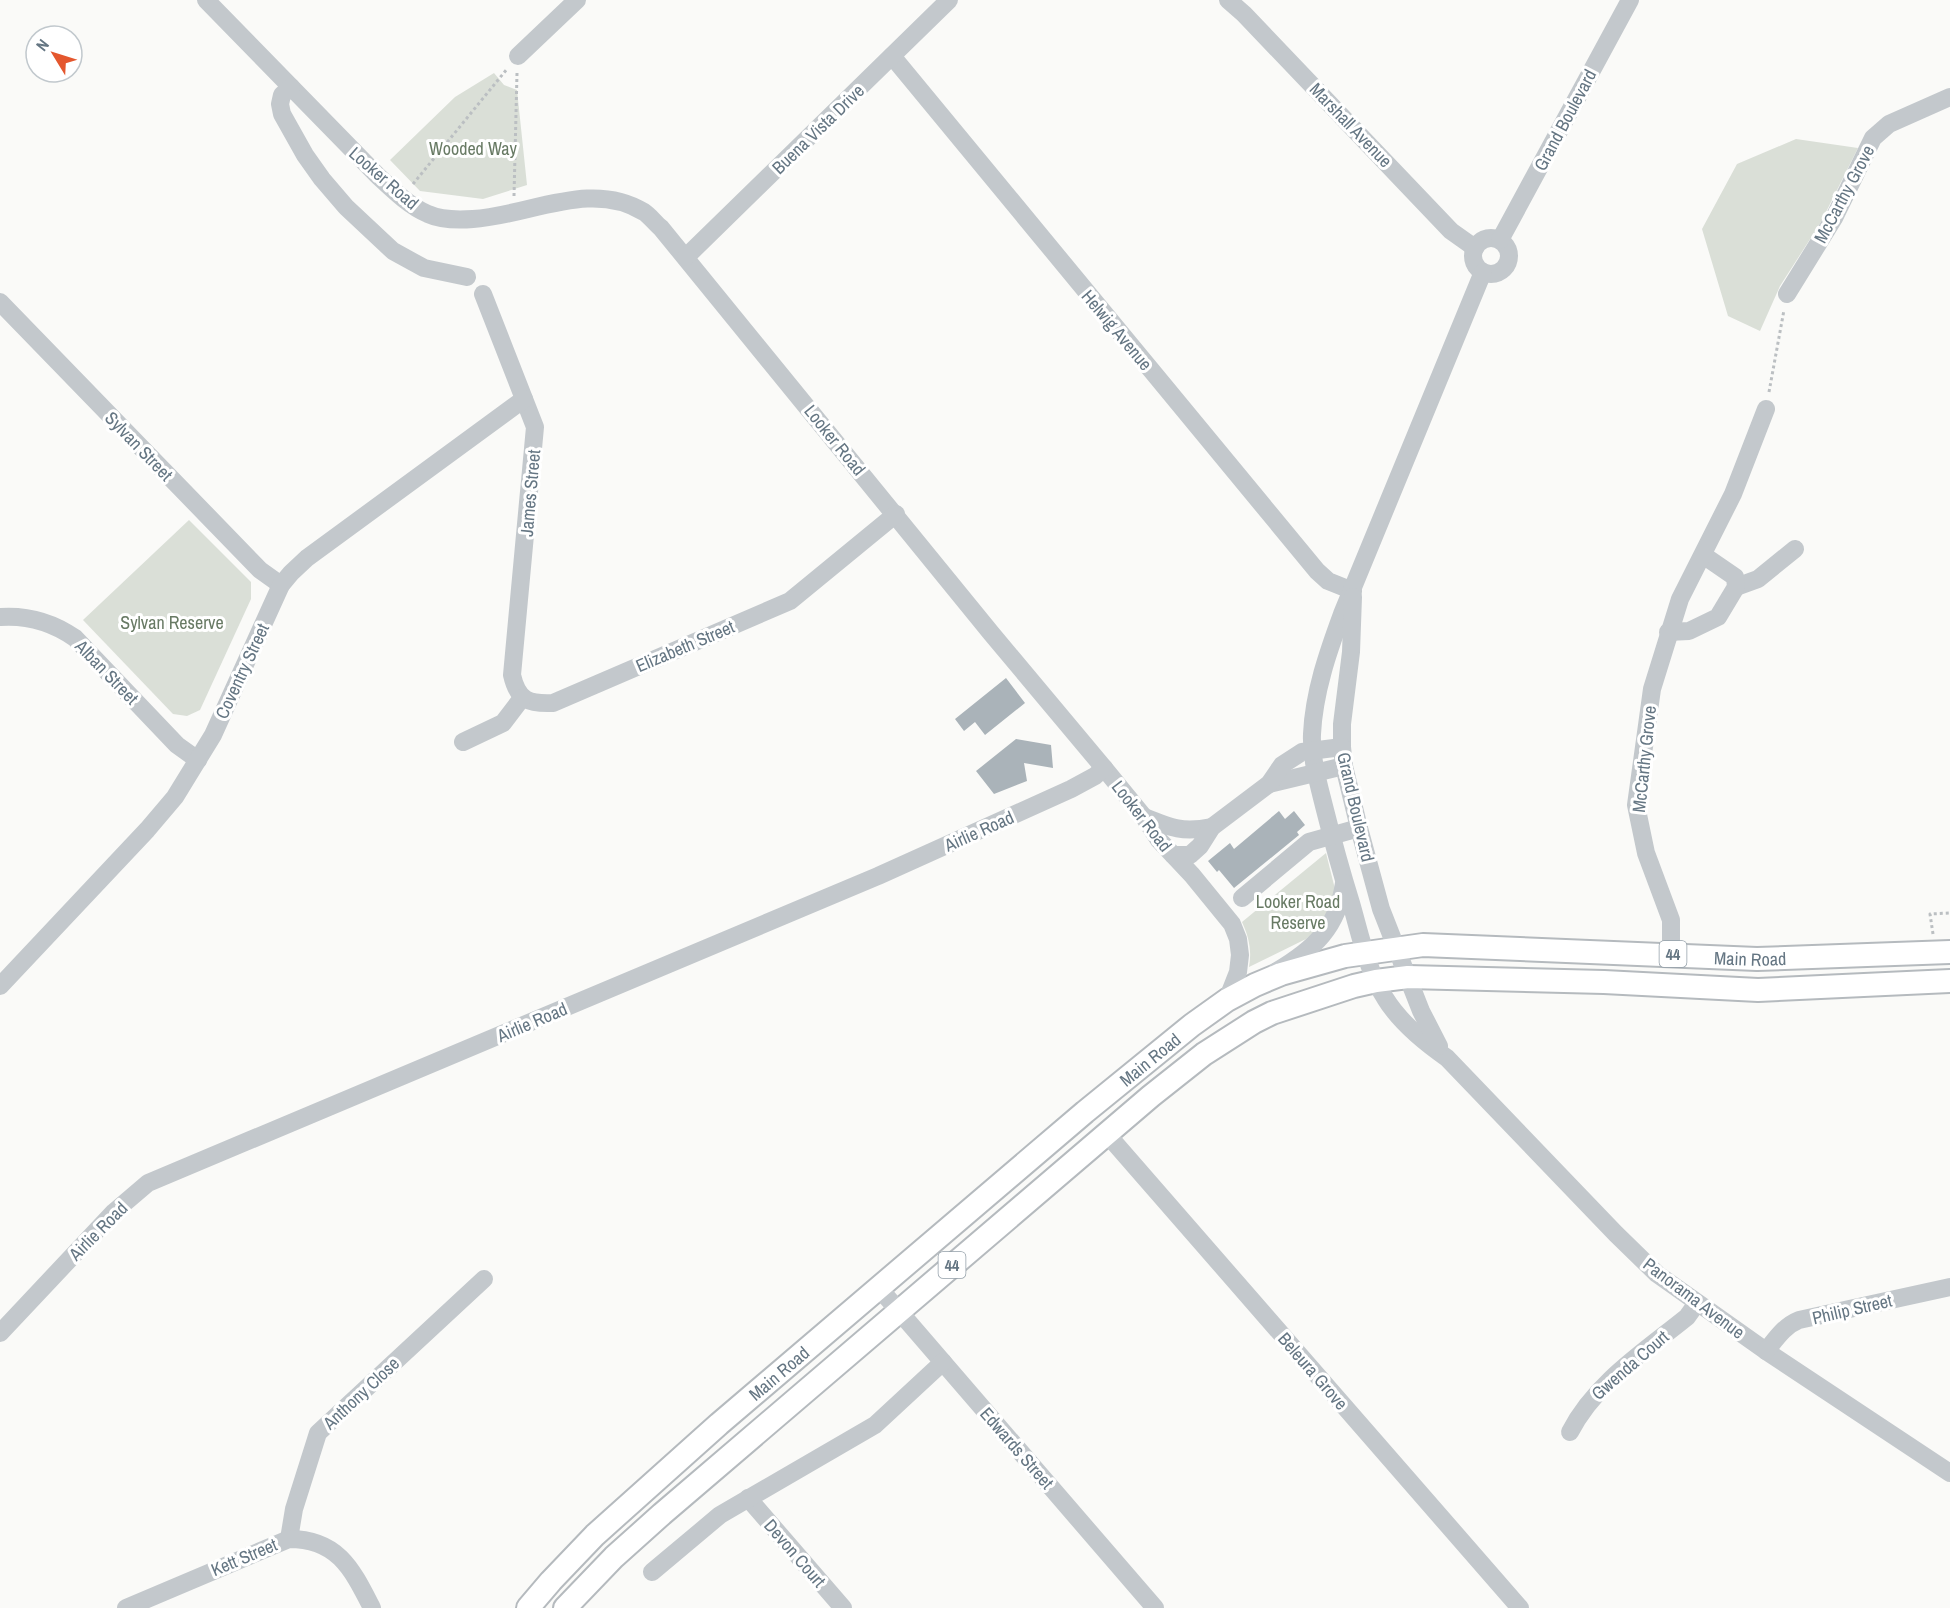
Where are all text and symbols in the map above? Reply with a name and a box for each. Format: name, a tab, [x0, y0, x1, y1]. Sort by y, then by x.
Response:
north arrow	[24, 24, 84, 84]
text: N	[31, 34, 54, 55]
street label: Grand Boulevard	[1528, 65, 1602, 175]
street label: Marshall Avenue	[1304, 77, 1398, 173]
street label: Buena Vista Drive	[766, 78, 870, 180]
park label: Wooded Way	[429, 136, 518, 161]
street label: Looker Road	[344, 141, 424, 215]
street label: McCarthy Grove	[1808, 141, 1880, 247]
street label: Helwig Avenue	[1076, 284, 1158, 376]
street label: Looker Road	[799, 399, 871, 481]
street label: Sylvan Street	[100, 406, 178, 486]
street label: James Street	[514, 449, 546, 537]
park label: Sylvan Reserve	[120, 610, 224, 635]
street label: Elizabeth Street	[632, 614, 738, 678]
street label: Coventry Street	[209, 619, 275, 723]
street label: Alban Street	[69, 633, 144, 710]
street label: McCarthy Grove	[1626, 704, 1662, 814]
street label: Grand Boulevard	[1331, 750, 1381, 864]
street label: Looker Road	[1106, 775, 1178, 857]
street label: Airlie Road	[939, 805, 1018, 858]
park label: Looker Road Reserve	[1256, 889, 1340, 935]
road number: 44	[1660, 941, 1686, 967]
street label: Main Road	[1713, 945, 1787, 972]
street label: Airlie Road	[492, 996, 571, 1048]
street label: Main Road	[1114, 1027, 1186, 1092]
street label: Airlie Road	[62, 1196, 133, 1267]
road number: 44	[938, 1252, 966, 1278]
street label: Panorama Avenue	[1638, 1252, 1750, 1344]
street label: Philip Street	[1810, 1288, 1894, 1330]
street label: Gwenda Court	[1586, 1324, 1674, 1406]
street label: Beleura Grove	[1272, 1327, 1354, 1415]
street label: Main Road	[743, 1340, 814, 1406]
street label: Anthony Close	[317, 1351, 405, 1436]
street label: Edwards Street	[974, 1402, 1060, 1494]
street label: Devon Court	[758, 1514, 832, 1592]
street label: Kett Street	[207, 1532, 281, 1582]

